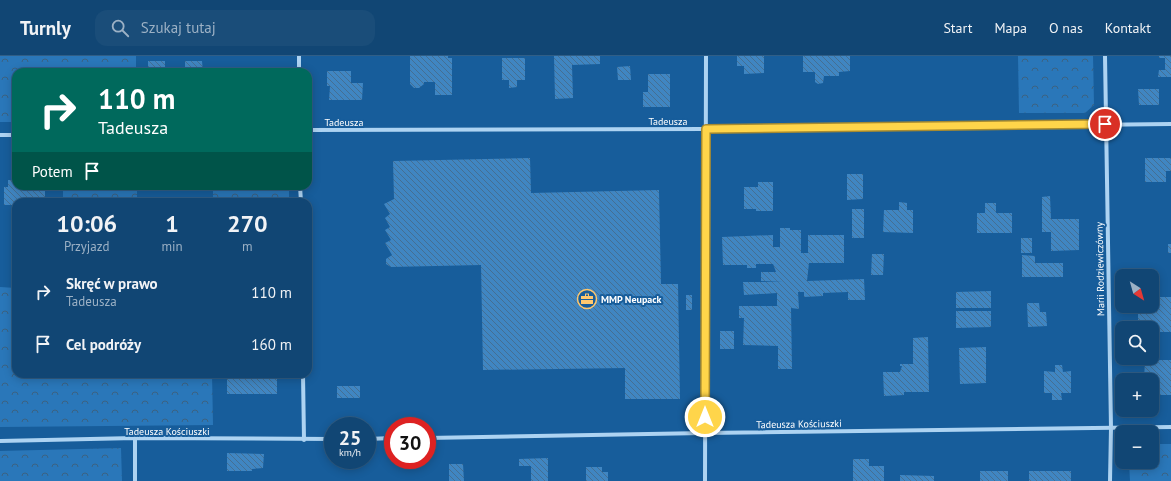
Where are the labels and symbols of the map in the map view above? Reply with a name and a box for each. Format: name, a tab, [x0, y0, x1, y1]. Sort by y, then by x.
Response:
pin	[1088, 107, 1122, 141]
street label: Tadeusza	[649, 115, 688, 128]
street label: Tadeusza	[325, 116, 364, 129]
street label: Marii Rodziewiczówny	[1093, 222, 1107, 316]
north arrow	[1115, 269, 1159, 313]
office icon: MMP Neupack	[576, 288, 598, 310]
place label: MMP Neupack	[601, 293, 662, 306]
position arrow	[684, 396, 726, 438]
speed limit sign: 30	[384, 417, 436, 469]
street label: Tadeusza Kościuszki	[756, 417, 842, 431]
street label: Tadeusza Kościuszki	[124, 425, 210, 438]

